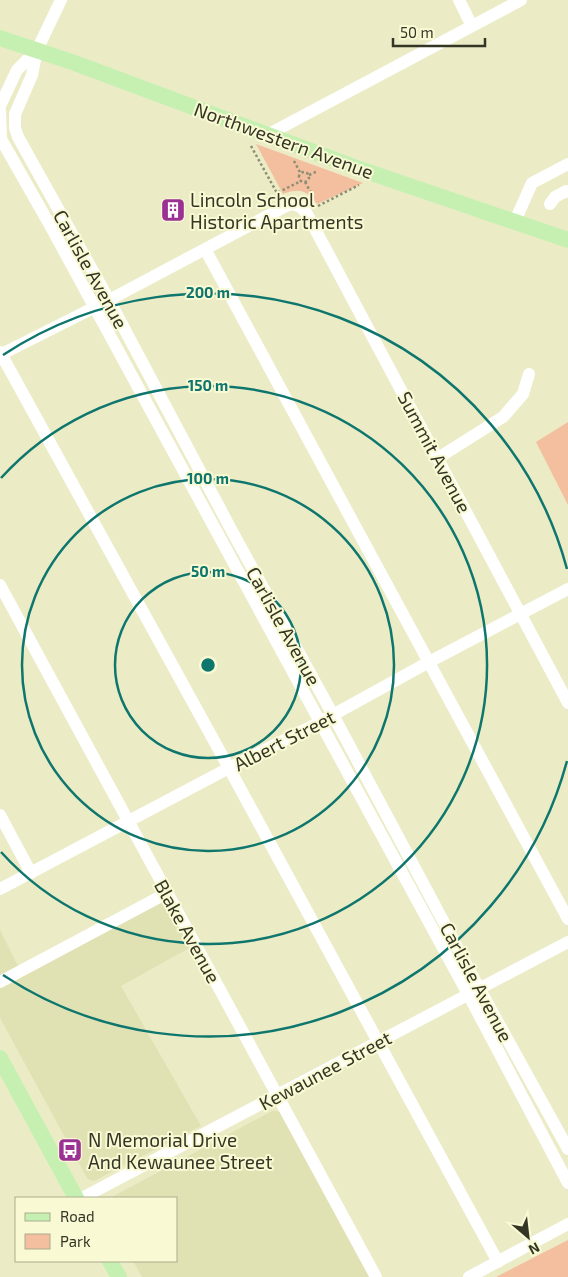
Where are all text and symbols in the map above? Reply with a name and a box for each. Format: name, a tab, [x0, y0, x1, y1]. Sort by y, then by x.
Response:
scale bar	[393, 15, 486, 47]
text: 50 m	[400, 23, 434, 41]
street label: Northwestern Avenue	[191, 97, 377, 183]
place label: Lincoln School Historic Apartments	[190, 188, 363, 233]
building icon: Lincoln School Historic Apartments	[160, 197, 186, 223]
street label: Carlisle Avenue	[49, 206, 133, 332]
text: 200 m	[186, 283, 230, 301]
text: 150 m	[188, 376, 228, 394]
street label: Summit Avenue	[393, 387, 477, 517]
text: 100 m	[187, 469, 229, 487]
text: 50 m	[191, 562, 225, 580]
street label: Carlisle Avenue	[242, 563, 326, 689]
centre of rings	[199, 656, 217, 674]
street label: Albert Street	[230, 705, 338, 775]
street label: Blake Avenue	[150, 875, 226, 987]
street label: Carlisle Avenue	[436, 918, 518, 1046]
street label: Kewaunee Street	[255, 1025, 395, 1115]
place label: N Memorial Drive And Kewaunee Street	[88, 1128, 273, 1173]
bus stop icon: N Memorial Drive And Kewaunee Street	[57, 1137, 83, 1163]
legend	[15, 1197, 178, 1262]
text: Road	[60, 1207, 95, 1225]
north arrow	[503, 1212, 553, 1262]
text: Park	[60, 1232, 91, 1250]
text: N	[526, 1239, 543, 1259]

